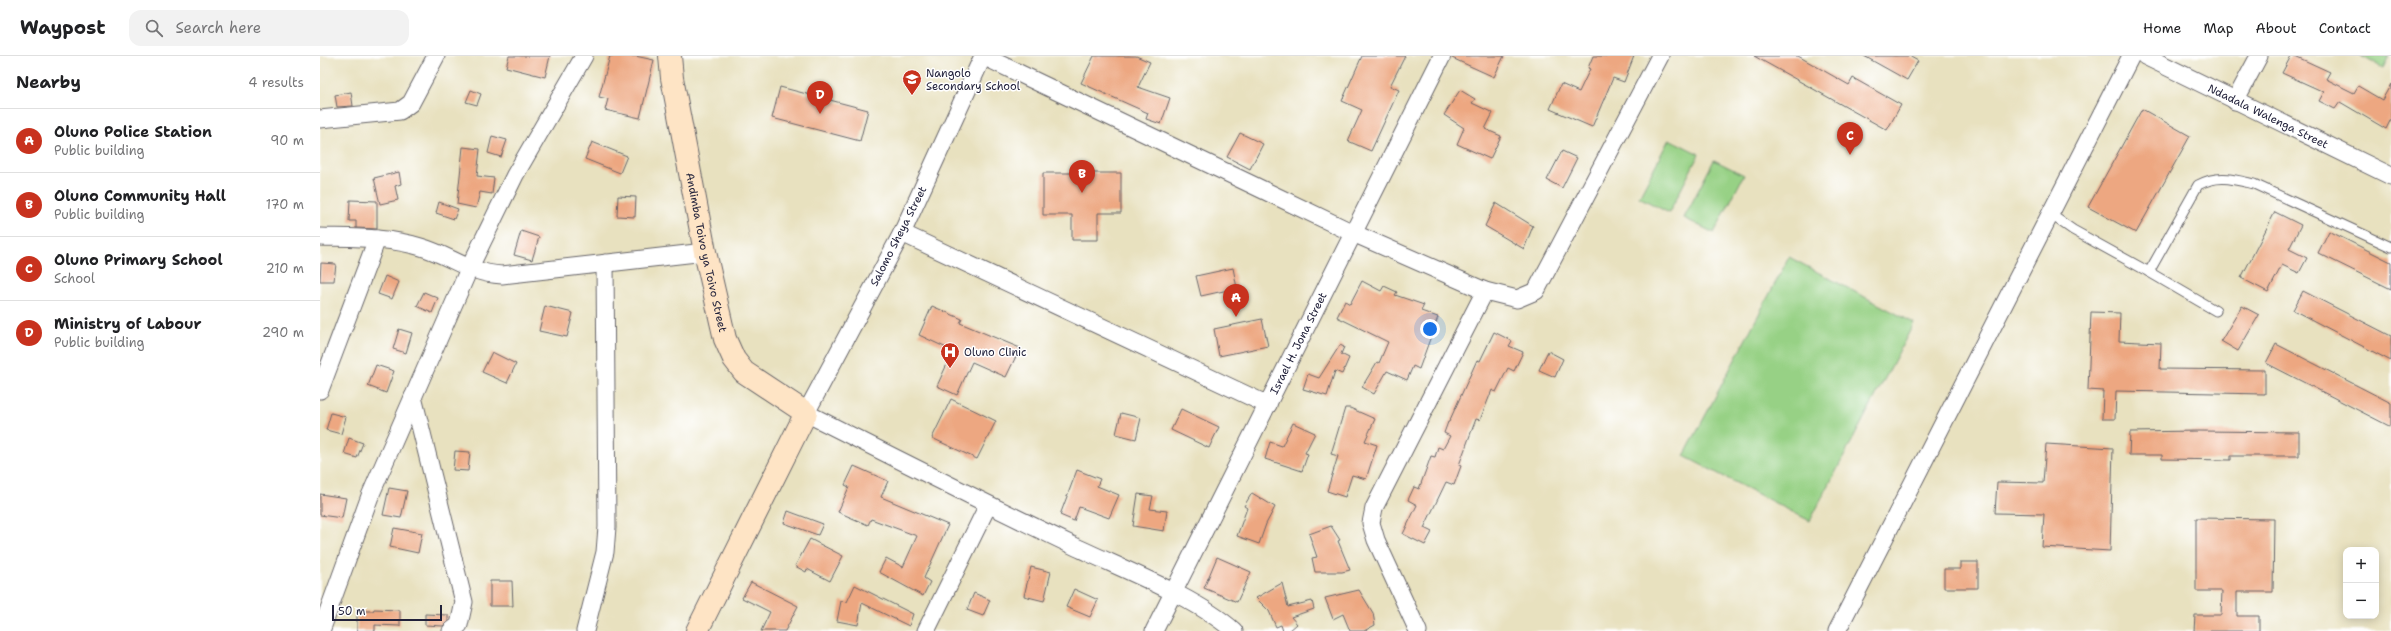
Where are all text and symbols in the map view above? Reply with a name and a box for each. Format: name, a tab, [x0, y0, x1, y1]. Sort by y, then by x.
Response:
search box	[129, 10, 409, 46]
text: Waypost	[20, 15, 105, 40]
icon: search	[143, 17, 165, 39]
text: Search here	[175, 18, 261, 38]
text: Home	[2143, 19, 2182, 37]
text: Map	[2204, 19, 2234, 37]
text: About	[2256, 19, 2297, 37]
text: Contact	[2319, 19, 2371, 37]
place label: Nangolo Secondary School	[926, 66, 1021, 94]
school or university icon: Nangolo Secondary School	[901, 68, 923, 96]
text: Nearby	[16, 71, 81, 93]
text: 4 results	[248, 74, 304, 91]
pin: D	[807, 81, 833, 114]
street label: Ndadala Walenga Street	[2205, 81, 2331, 152]
text: Oluno Police Station	[54, 122, 212, 142]
pin: C	[1837, 122, 1863, 155]
text: A	[24, 132, 34, 149]
text: 90 m	[270, 132, 304, 149]
text: Public building	[54, 142, 145, 159]
pin: B	[1069, 160, 1095, 193]
street label: Andimba Toivo ya Toivo Street	[682, 172, 730, 334]
street label: Salomo Sheya Street	[867, 183, 930, 289]
text: Oluno Community Hall	[54, 186, 226, 206]
text: B	[25, 196, 33, 213]
text: 170 m	[266, 196, 304, 213]
text: Public building	[54, 206, 145, 223]
text: Oluno Primary School	[54, 250, 223, 270]
text: C	[25, 260, 33, 277]
text: 210 m	[266, 260, 304, 277]
text: School	[54, 270, 95, 287]
pin: A	[1223, 284, 1249, 317]
street label: Israel H. Jona Street	[1267, 289, 1331, 397]
text: Ministry of Labour	[54, 314, 202, 334]
your location	[1420, 319, 1440, 339]
text: D	[24, 324, 34, 341]
text: 290 m	[262, 324, 304, 341]
text: Public building	[54, 334, 145, 351]
hospital icon: Oluno Clinic	[939, 341, 961, 369]
place label: Oluno Clinic	[964, 345, 1027, 360]
map controls	[2343, 547, 2379, 619]
button: +	[2343, 547, 2379, 583]
button: −	[2343, 583, 2379, 619]
scale bar	[332, 603, 442, 622]
text: 50 m	[338, 604, 366, 619]

